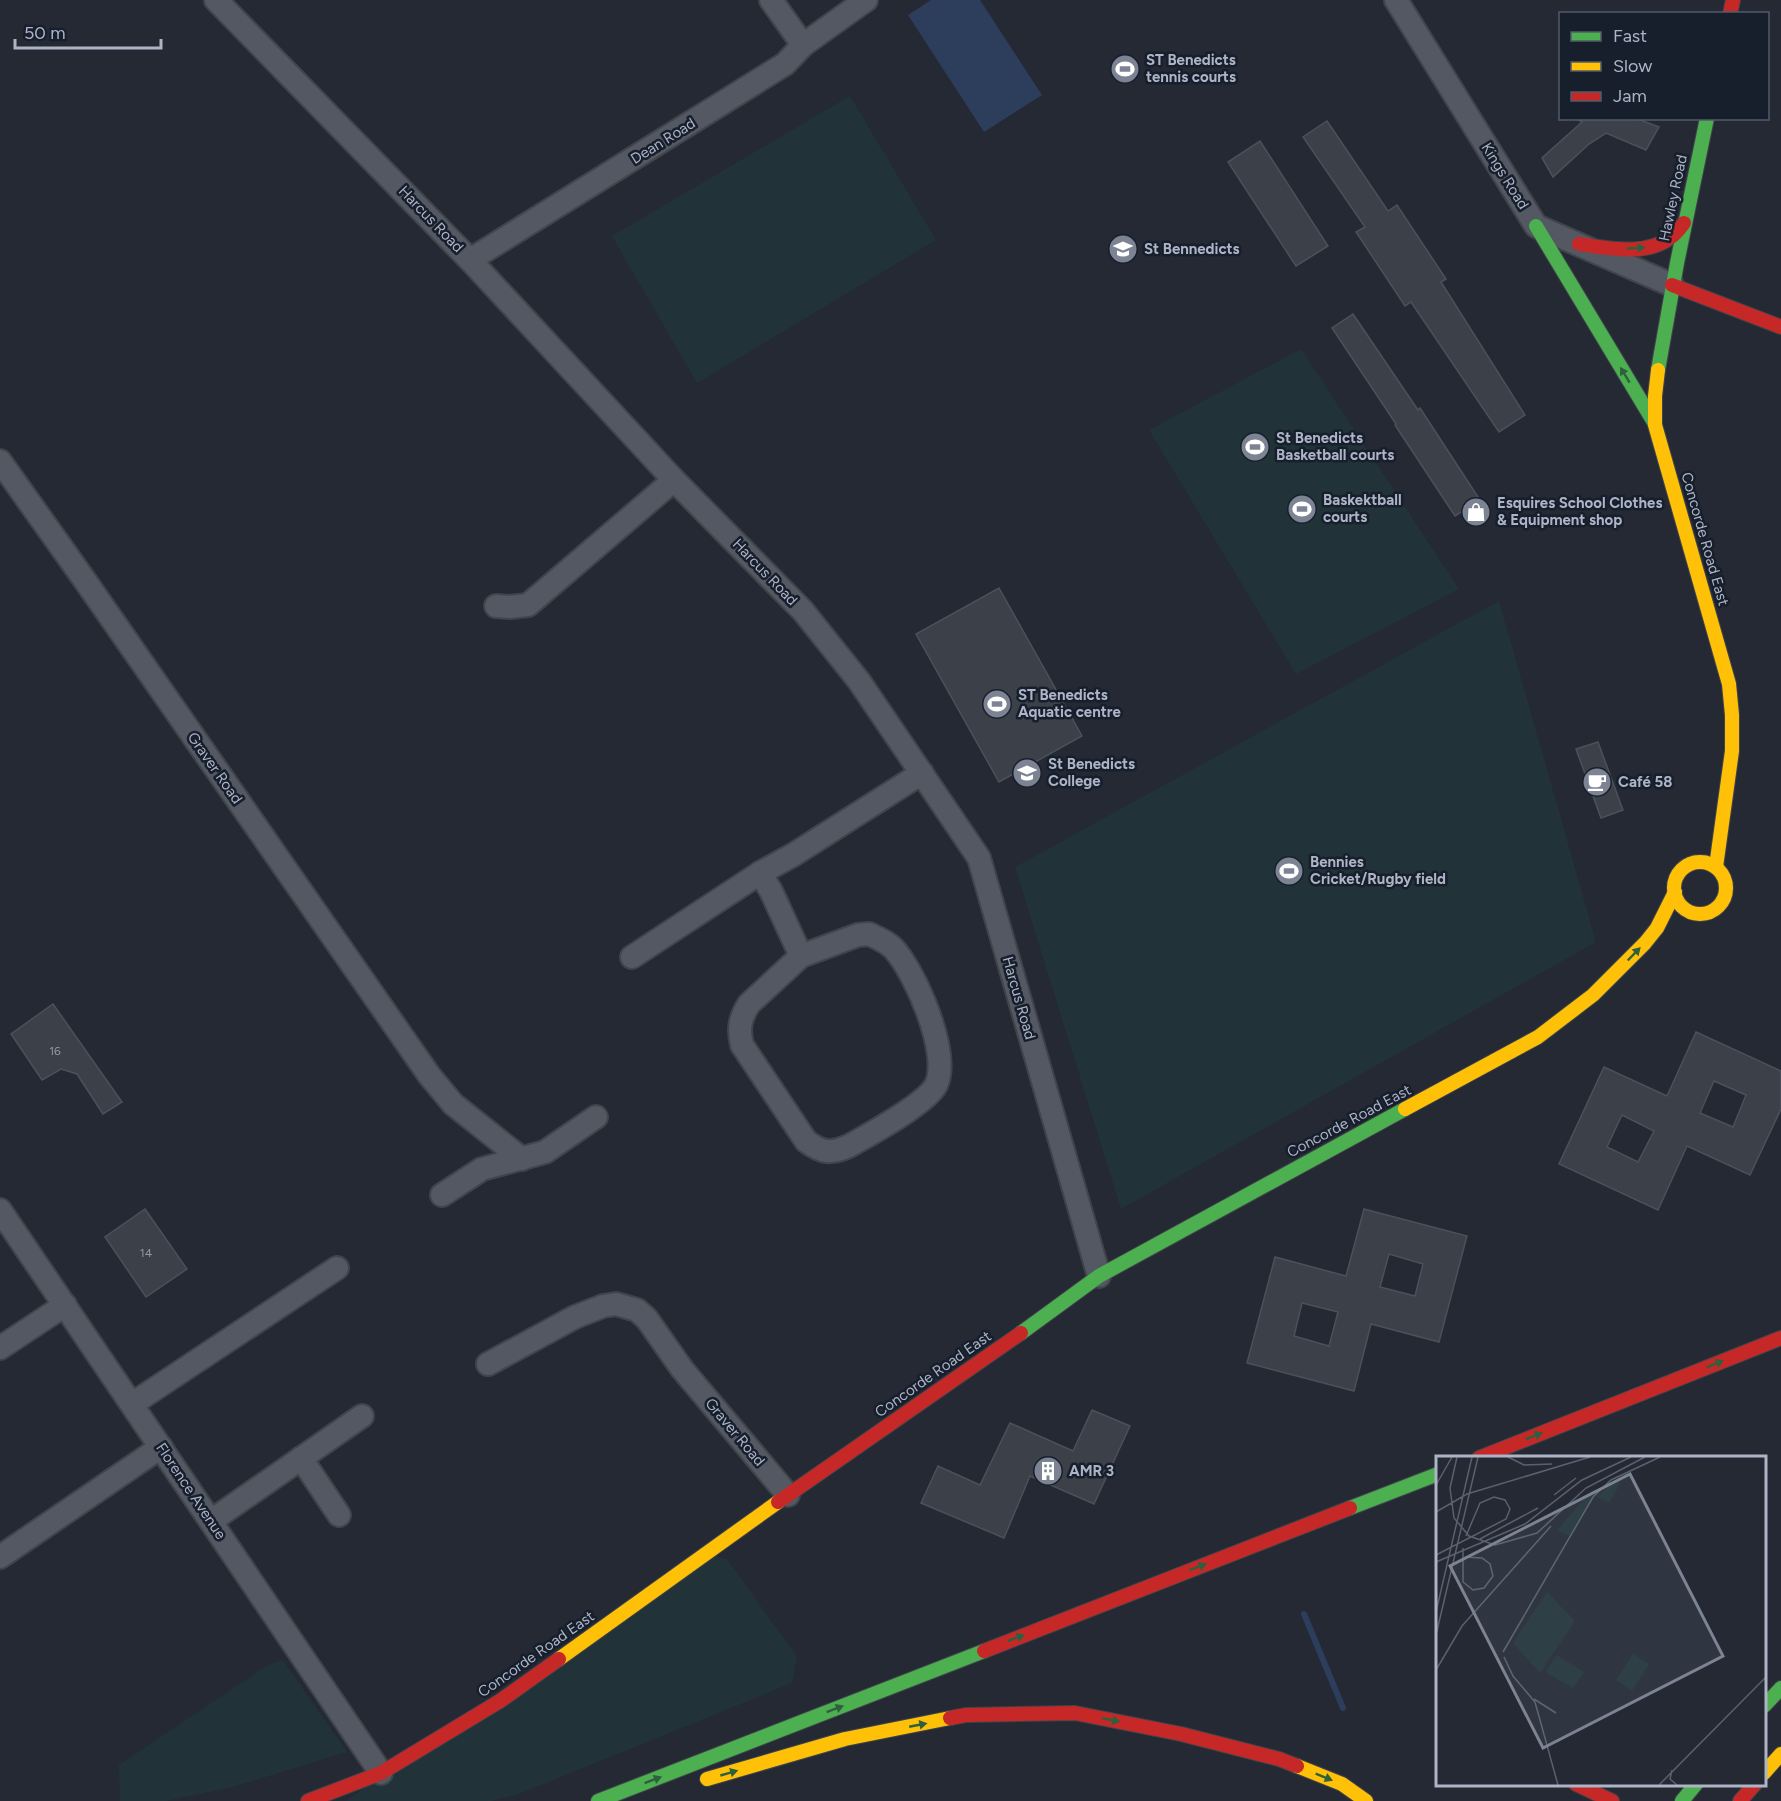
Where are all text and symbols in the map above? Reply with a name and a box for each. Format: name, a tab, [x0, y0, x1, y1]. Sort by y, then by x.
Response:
scale bar	[15, 12, 160, 50]
legend	[1559, 12, 1769, 120]
text: 50 m	[24, 22, 66, 44]
text: Fast	[1613, 25, 1647, 47]
place label: ST Benedicts tennis courts	[1146, 51, 1236, 86]
sports icon: ST Benedicts tennis courts	[1109, 53, 1141, 85]
text: Slow	[1613, 55, 1652, 77]
text: Jam	[1613, 85, 1647, 107]
street label: Dean Road	[627, 114, 699, 168]
street label: Kings Road	[1477, 139, 1533, 213]
street label: Hawley Road	[1655, 153, 1691, 243]
street label: Harcus Road	[395, 182, 467, 256]
school or university icon: St Bennedicts	[1107, 233, 1139, 265]
place label: St Bennedicts	[1144, 240, 1240, 258]
one-way arrow	[1626, 244, 1645, 253]
one-way arrow	[1620, 366, 1630, 383]
place label: St Benedicts Basketball courts	[1276, 429, 1394, 464]
sports icon: St Benedicts Basketball courts	[1239, 431, 1271, 463]
street label: Concorde Road East	[1677, 470, 1733, 608]
place label: Baskektball courts	[1323, 491, 1402, 526]
sports icon: Baskektball courts	[1286, 493, 1318, 525]
place label: Esquires School Clothes & Equipment shop	[1497, 494, 1662, 529]
shop icon: Esquires School Clothes & Equipment shop	[1460, 496, 1492, 528]
street label: Harcus Road	[729, 535, 801, 609]
place label: ST Benedicts Aquatic centre	[1018, 686, 1121, 721]
sports icon: ST Benedicts Aquatic centre	[981, 688, 1013, 720]
street label: Graver Road	[184, 729, 246, 807]
place label: St Benedicts College	[1048, 755, 1135, 790]
school or university icon: St Benedicts College	[1011, 757, 1043, 789]
cafe icon: Café 58	[1581, 766, 1613, 798]
place label: Café 58	[1618, 773, 1672, 791]
place label: Bennies Cricket/Rugby field	[1310, 853, 1446, 888]
sports icon: Bennies Cricket/Rugby field	[1273, 855, 1305, 887]
one-way arrow	[1627, 947, 1640, 962]
street label: Harcus Road	[999, 954, 1039, 1042]
house number: 16	[49, 1044, 61, 1058]
street label: Concorde Road East	[1284, 1081, 1414, 1161]
house number: 14	[140, 1246, 153, 1260]
street label: Concorde Road East	[871, 1327, 995, 1421]
one-way arrow	[1706, 1359, 1724, 1368]
street label: Graver Road	[701, 1394, 769, 1470]
one-way arrow	[1525, 1431, 1543, 1440]
street label: Florence Avenue	[152, 1439, 230, 1543]
building icon: AMR 3	[1032, 1455, 1064, 1487]
inset map	[1436, 1456, 1766, 1786]
place label: AMR 3	[1069, 1462, 1114, 1480]
one-way arrow	[1189, 1562, 1207, 1571]
street label: Concorde Road East	[474, 1607, 598, 1701]
one-way arrow	[1007, 1633, 1025, 1642]
one-way arrow	[826, 1704, 844, 1714]
one-way arrow	[1102, 1716, 1121, 1725]
one-way arrow	[909, 1720, 928, 1729]
one-way arrow	[720, 1768, 738, 1777]
one-way arrow	[1315, 1773, 1333, 1782]
one-way arrow	[644, 1775, 662, 1784]

